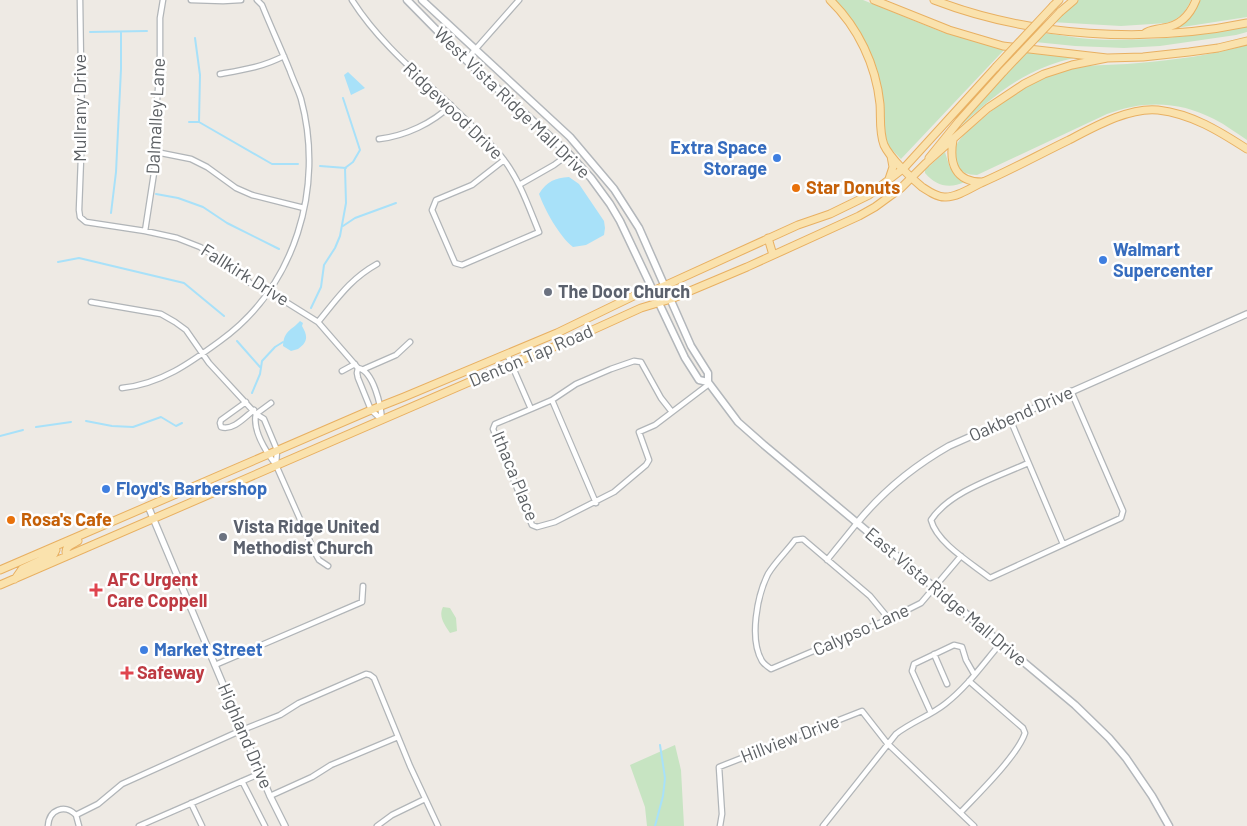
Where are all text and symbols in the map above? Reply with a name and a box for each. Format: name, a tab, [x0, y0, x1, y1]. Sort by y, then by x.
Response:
street label: West Vista Ridge Mall Drive	[430, 22, 595, 183]
street label: Mullrany Drive	[68, 54, 90, 162]
street label: Dalmalley Lane	[141, 57, 169, 175]
street label: Ridgewood Drive	[399, 57, 508, 163]
place label: Extra Space Storage	[670, 136, 767, 179]
marker: Extra Space Storage	[771, 152, 783, 164]
place label: Star Donuts	[806, 176, 900, 198]
marker: Star Donuts	[790, 182, 802, 194]
street label: Fallkirk Drive	[197, 238, 294, 310]
place label: Walmart Supercenter	[1113, 238, 1213, 281]
marker: Walmart Supercenter	[1097, 254, 1109, 266]
place label: The Door Church	[558, 280, 690, 302]
marker: The Door Church	[542, 286, 554, 298]
street label: Denton Tap Road	[465, 319, 596, 391]
street label: Oakbend Drive	[965, 380, 1076, 446]
street label: Ithaca Place	[488, 427, 544, 524]
place label: Floyd's Barbershop	[116, 477, 267, 499]
marker: Floyd's Barbershop	[100, 483, 112, 495]
place label: Rosa's Cafe	[21, 508, 112, 530]
marker: Rosa's Cafe	[5, 514, 17, 526]
place label: Vista Ridge United Methodist Church	[233, 515, 380, 558]
street label: East Vista Ridge Mall Drive	[861, 522, 1032, 670]
marker: Vista Ridge United Methodist Church	[217, 531, 229, 543]
place label: AFC Urgent Care Coppell	[107, 568, 207, 611]
marker: AFC Urgent Care Coppell	[89, 583, 103, 597]
street label: Calypso Lane	[809, 598, 912, 660]
place label: Market Street	[154, 638, 263, 660]
marker: Market Street	[138, 644, 150, 656]
place label: Safeway	[137, 661, 205, 683]
marker: Safeway	[121, 667, 133, 679]
street label: Highland Drive	[214, 680, 278, 792]
street label: Hillview Drive	[737, 709, 842, 767]

